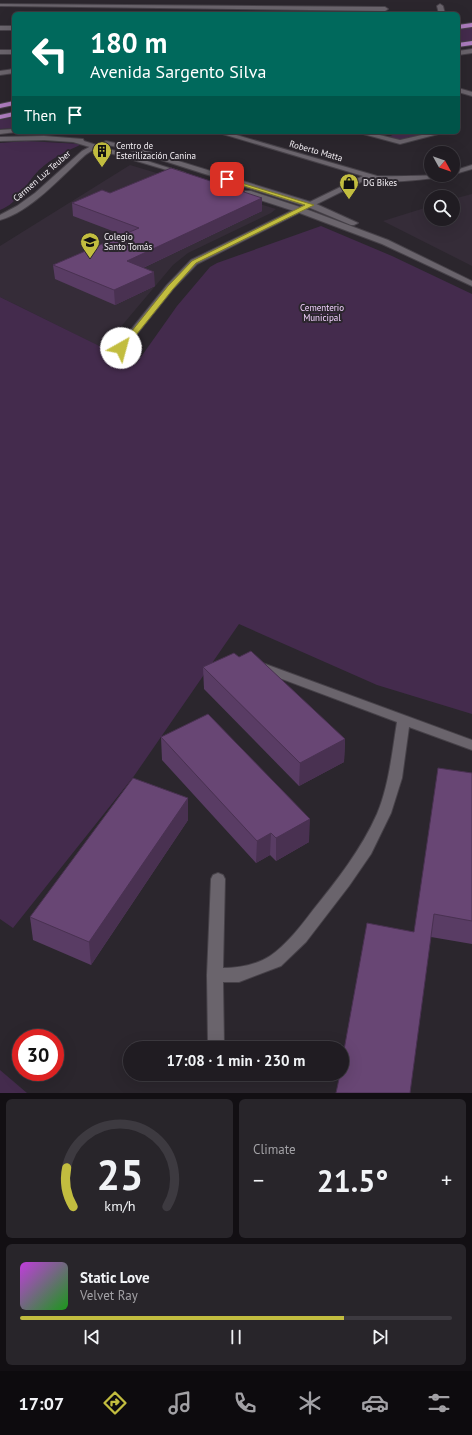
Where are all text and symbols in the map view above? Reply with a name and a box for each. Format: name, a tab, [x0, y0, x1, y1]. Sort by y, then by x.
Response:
text: 180 m	[90, 24, 167, 61]
icon: left	[24, 28, 76, 80]
text: Avenida Sargento Silva	[90, 60, 266, 83]
icon: arrive	[64, 104, 86, 126]
text: Then	[24, 106, 56, 125]
street label: Roberto Matta	[288, 138, 344, 163]
building icon: Centro de Esterilización Canina	[91, 140, 113, 168]
place label: Centro de Esterilización Canina	[116, 140, 196, 161]
north arrow	[424, 146, 460, 182]
map controls	[424, 146, 460, 226]
street label: Carmen Luz Teuber	[11, 148, 73, 204]
pin	[210, 162, 244, 196]
icon: arrive	[216, 168, 238, 190]
shop icon: DG Bikes	[338, 172, 360, 200]
place label: DG Bikes	[363, 177, 397, 188]
button: search	[424, 190, 460, 226]
school or university icon: Colegio Santo Tomás	[79, 231, 101, 259]
place label: Colegio Santo Tomás	[104, 231, 153, 252]
park label: Cementerio Municipal	[300, 302, 344, 323]
position arrow	[100, 327, 142, 369]
speed limit sign: 30	[12, 1029, 64, 1081]
text: 17:08 · 1 min · 230 m	[167, 1051, 305, 1070]
text: Climate	[253, 1141, 296, 1158]
text: 25	[96, 1147, 143, 1200]
text: 21.5°	[317, 1161, 388, 1200]
text: −	[253, 1166, 264, 1194]
text: +	[441, 1166, 452, 1194]
text: km/h	[104, 1195, 135, 1214]
text: Static Love	[80, 1268, 150, 1287]
text: Velvet Ray	[80, 1287, 138, 1304]
icon: previous	[81, 1326, 103, 1348]
icon: pause	[225, 1326, 247, 1348]
icon: next	[369, 1326, 391, 1348]
icon: directions	[101, 1389, 129, 1417]
icon: music	[166, 1389, 194, 1417]
icon: phone	[231, 1389, 259, 1417]
icon: climate	[296, 1389, 324, 1417]
icon: car	[361, 1389, 389, 1417]
icon: filters	[425, 1389, 453, 1417]
text: 17:07	[18, 1392, 64, 1415]

